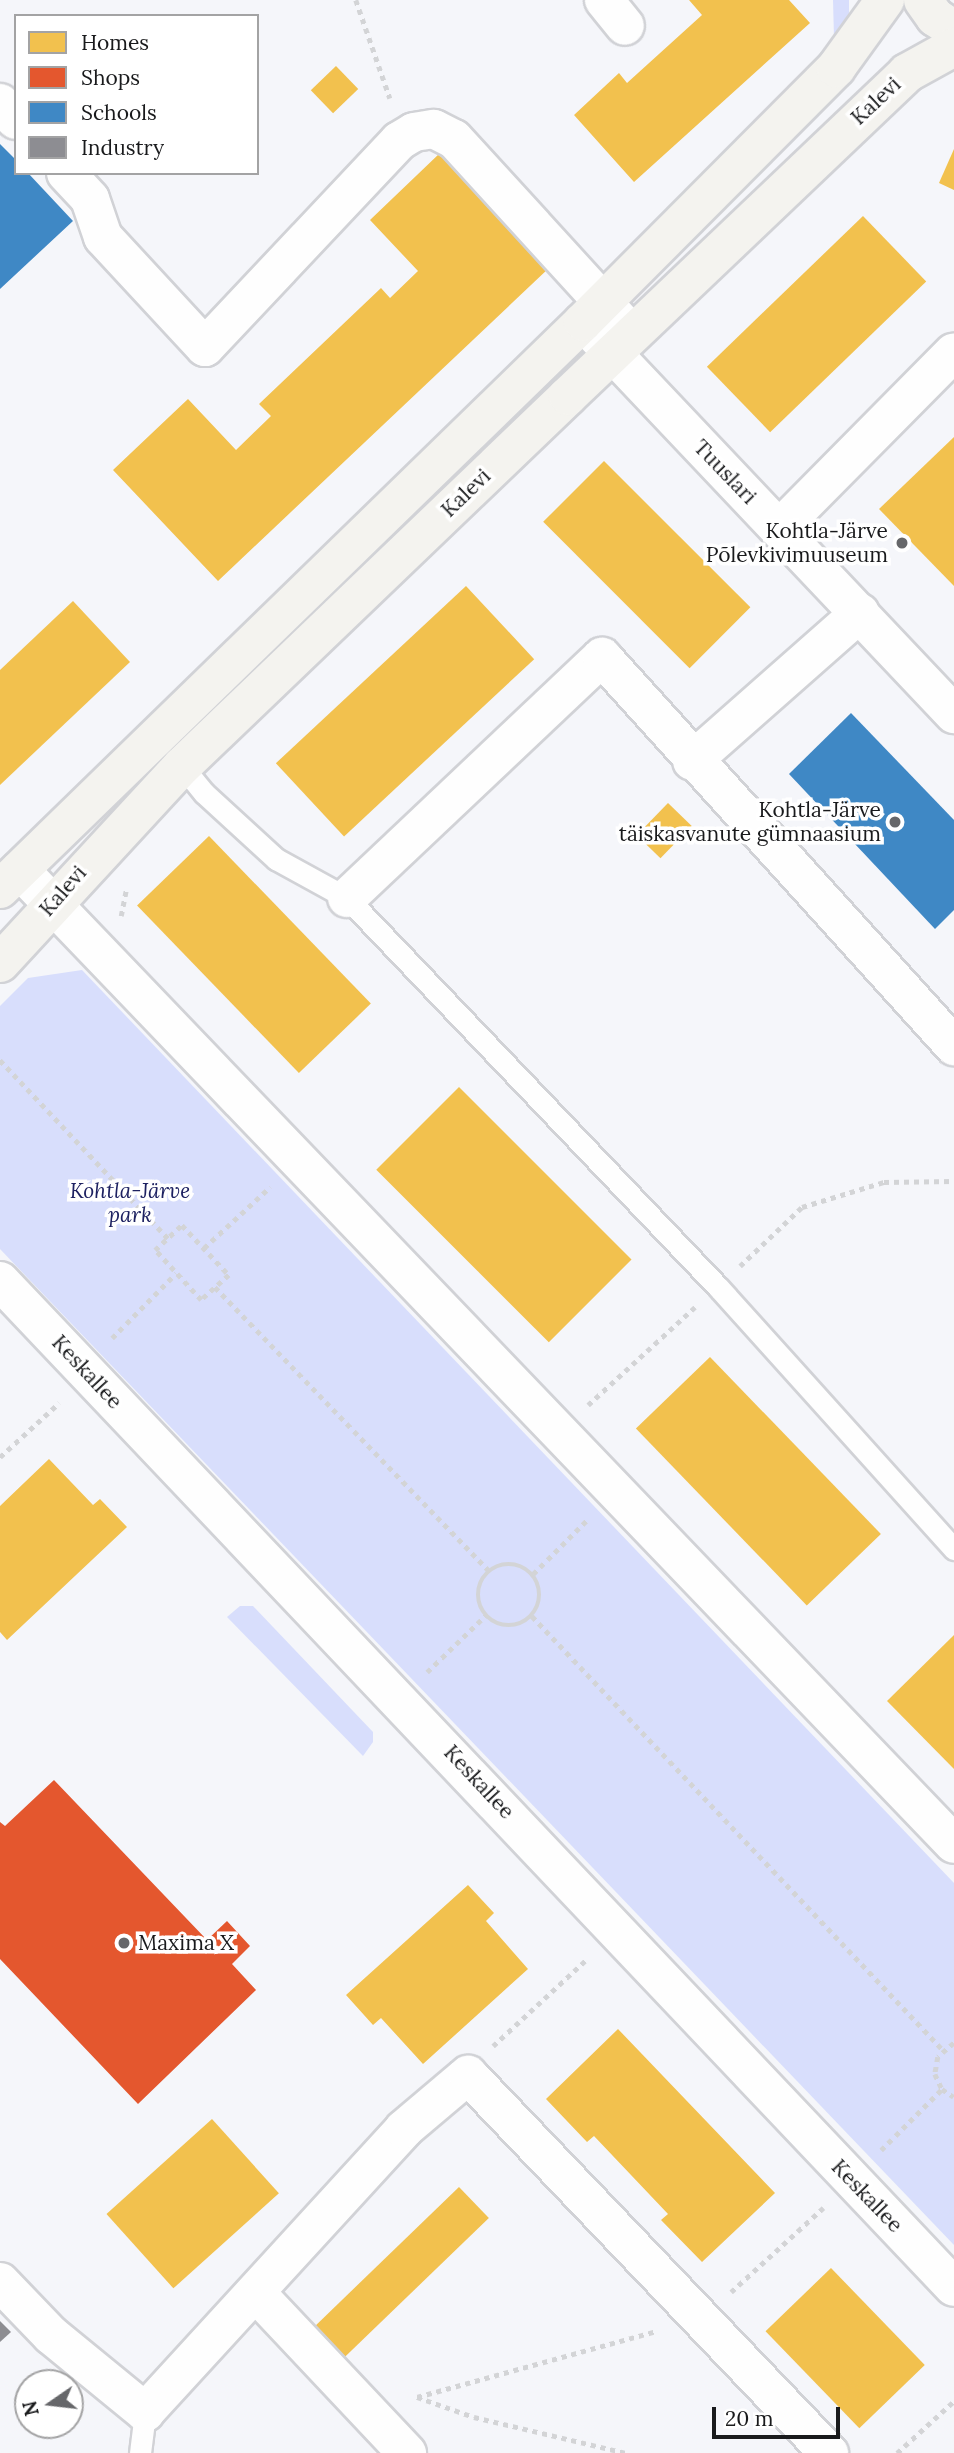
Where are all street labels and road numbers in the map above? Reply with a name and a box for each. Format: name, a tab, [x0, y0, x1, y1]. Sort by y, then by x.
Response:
street label: Kalevi	[846, 72, 906, 130]
street label: Tuuslari	[688, 435, 762, 509]
street label: Kalevi	[436, 464, 496, 522]
street label: Kalevi	[34, 861, 92, 921]
street label: Keskallee	[47, 1330, 127, 1414]
street label: Keskallee	[439, 1740, 519, 1824]
street label: Keskallee	[826, 2154, 908, 2238]

